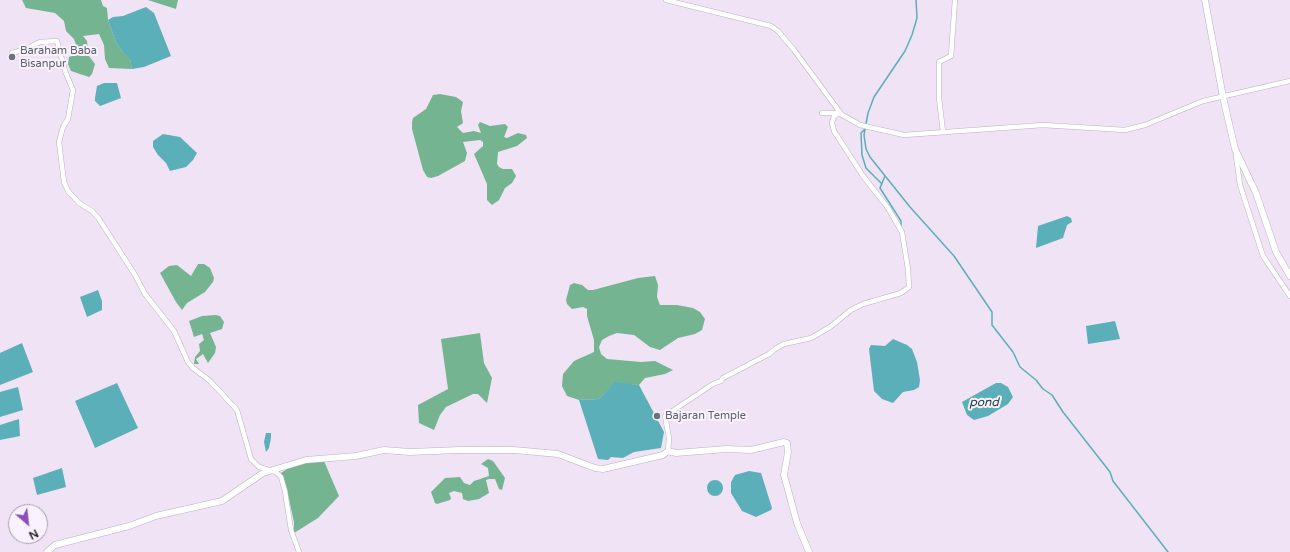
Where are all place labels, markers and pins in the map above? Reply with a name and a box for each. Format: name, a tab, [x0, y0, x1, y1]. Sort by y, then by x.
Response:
place label: Baraham Baba Bisanpur	[20, 44, 97, 70]
marker: Baraham Baba Bisanpur	[7, 52, 17, 62]
place label: Bajaran Temple	[665, 409, 746, 423]
marker: Bajaran Temple	[652, 411, 662, 421]

